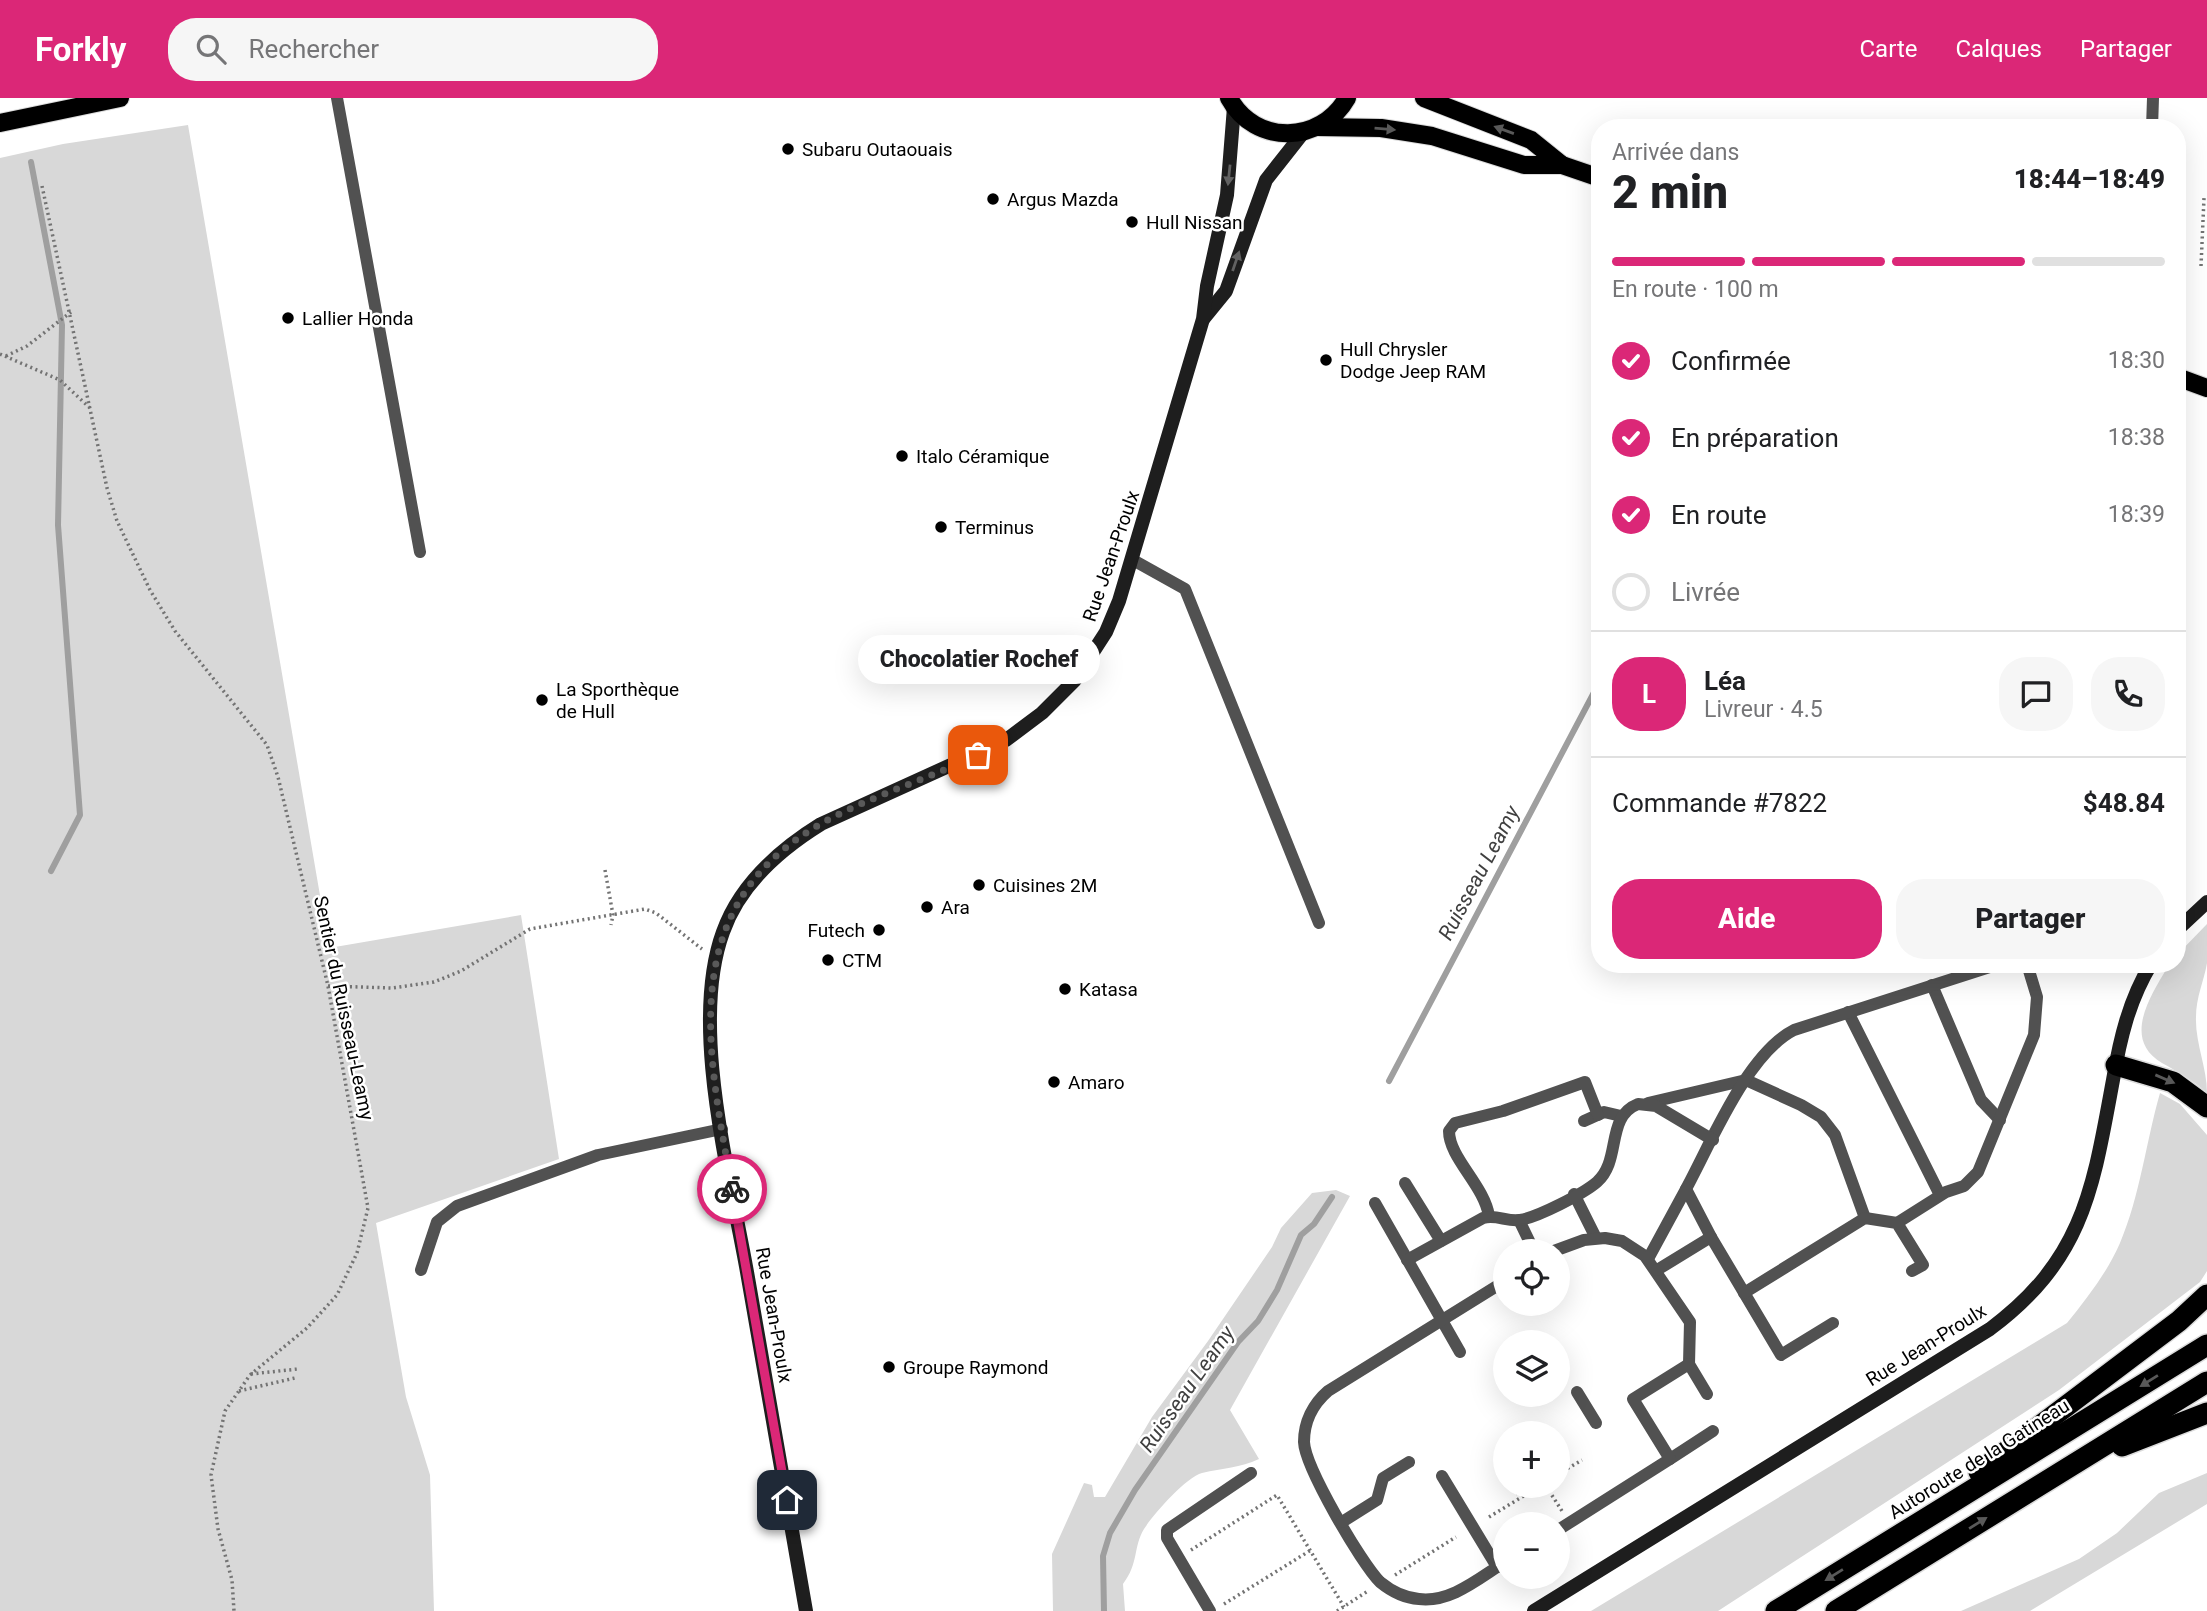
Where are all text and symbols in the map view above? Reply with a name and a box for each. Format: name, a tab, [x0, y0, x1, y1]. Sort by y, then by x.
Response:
search box	[168, 18, 658, 81]
text: Forkly	[35, 30, 126, 69]
icon: search	[192, 30, 230, 68]
text: Rechercher	[248, 34, 379, 64]
text: Carte	[1859, 35, 1917, 63]
text: Calques	[1955, 35, 2042, 63]
text: Partager	[2080, 35, 2172, 63]
one-way arrow	[1374, 124, 1396, 135]
one-way arrow	[1493, 124, 1514, 135]
place label: Subaru Outaouais	[802, 138, 953, 161]
text: Arrivée dans	[1612, 139, 1739, 166]
marker: Subaru Outaouais	[780, 141, 796, 157]
one-way arrow	[1224, 164, 1235, 186]
text: 18:44–18:49	[2014, 164, 2165, 194]
text: 2 min	[1612, 165, 1728, 219]
place label: Argus Mazda	[1007, 188, 1119, 211]
marker: Argus Mazda	[985, 191, 1001, 207]
place label: Hull Nissan	[1146, 211, 1243, 234]
marker: Hull Nissan	[1124, 214, 1140, 230]
one-way arrow	[1231, 250, 1242, 271]
text: En route · 100 m	[1612, 276, 1779, 303]
place label: Lallier Honda	[302, 307, 414, 330]
marker: Lallier Honda	[280, 310, 296, 326]
place label: Hull Chrysler Dodge Jeep RAM	[1340, 338, 1486, 383]
icon: check	[1612, 342, 1650, 380]
text: Confirmée	[1671, 346, 1791, 376]
text: 18:30	[2108, 347, 2165, 374]
marker: Hull Chrysler Dodge Jeep RAM	[1318, 352, 1334, 368]
icon: check	[1612, 419, 1650, 457]
text: En préparation	[1671, 423, 1839, 453]
text: 18:38	[2108, 424, 2165, 451]
place label: Italo Céramique	[916, 445, 1049, 468]
marker: Italo Céramique	[894, 448, 910, 464]
street label: Rue Jean-Proulx	[1078, 487, 1144, 625]
icon: check	[1612, 496, 1650, 534]
text: En route	[1671, 500, 1767, 530]
text: 18:39	[2108, 501, 2165, 528]
place label: Terminus	[955, 516, 1034, 539]
marker: Terminus	[933, 519, 949, 535]
text: Livrée	[1671, 577, 1740, 607]
callout: Chocolatier Rochef	[857, 636, 1099, 685]
text: Chocolatier Rochef	[880, 646, 1078, 673]
button: chat	[1999, 657, 2073, 731]
button: phone	[2091, 657, 2165, 731]
text: Léa	[1704, 666, 1746, 696]
place label: La Sporthèque de Hull	[556, 678, 679, 723]
text: L	[1642, 679, 1656, 709]
marker: La Sporthèque de Hull	[534, 692, 550, 708]
text: Livreur · 4.5	[1704, 696, 1823, 723]
pin	[948, 725, 1008, 785]
icon: bag	[959, 736, 997, 774]
text: Commande #7822	[1612, 788, 1827, 818]
text: $48.84	[2083, 788, 2165, 818]
water label: Ruisseau Leamy	[1434, 801, 1525, 944]
place label: Cuisines 2M	[993, 874, 1097, 897]
marker: Cuisines 2M	[971, 877, 987, 893]
button: Aide	[1612, 879, 1882, 959]
button: Partager	[1896, 879, 2165, 959]
street label: Sentier du Ruisseau-Leamy	[309, 894, 379, 1122]
place label: Ara	[941, 896, 970, 919]
marker: Ara	[919, 899, 935, 915]
place label: Futech	[808, 919, 865, 942]
marker: Futech	[871, 922, 887, 938]
place label: CTM	[842, 949, 882, 972]
marker: CTM	[820, 952, 836, 968]
place label: Katasa	[1079, 978, 1138, 1001]
marker: Katasa	[1057, 981, 1073, 997]
place label: Amaro	[1068, 1071, 1124, 1094]
one-way arrow	[2154, 1073, 2175, 1084]
marker: Amaro	[1046, 1074, 1062, 1090]
courier	[697, 1154, 767, 1224]
icon: bike	[713, 1170, 751, 1208]
map controls	[1493, 1239, 1570, 1589]
button: locate	[1493, 1239, 1570, 1316]
street label: Rue Jean-Proulx	[751, 1245, 797, 1385]
street label: Rue Jean-Proulx	[1862, 1299, 1991, 1391]
water label: Ruisseau Leamy	[1135, 1320, 1240, 1457]
button: layers	[1493, 1330, 1570, 1407]
place label: Groupe Raymond	[903, 1356, 1049, 1379]
marker: Groupe Raymond	[881, 1359, 897, 1375]
one-way arrow	[2139, 1375, 2158, 1387]
street label: Autoroute de la Gatineau	[1884, 1394, 2074, 1524]
button: +	[1493, 1421, 1570, 1498]
pin	[757, 1470, 817, 1530]
icon: home	[768, 1481, 806, 1519]
button: −	[1493, 1512, 1570, 1589]
one-way arrow	[1969, 1517, 1988, 1530]
one-way arrow	[1824, 1569, 1843, 1582]

